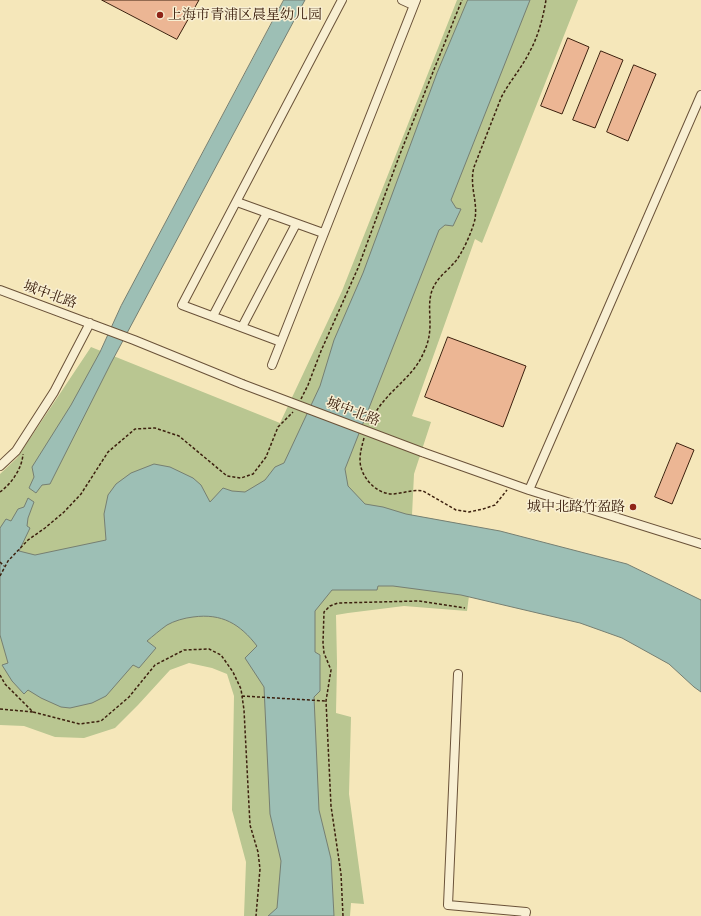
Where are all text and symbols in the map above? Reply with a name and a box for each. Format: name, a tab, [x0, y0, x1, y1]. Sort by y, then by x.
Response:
place label: 上海市青浦区晨星幼儿园	[168, 7, 322, 23]
marker: 上海市青浦区晨星幼儿园	[155, 10, 165, 20]
street label: 城中北路	[21, 278, 79, 312]
street label: 城中北路	[324, 394, 382, 430]
place label: 城中北路竹盈路	[527, 499, 625, 515]
marker: 城中北路竹盈路	[628, 502, 638, 512]

